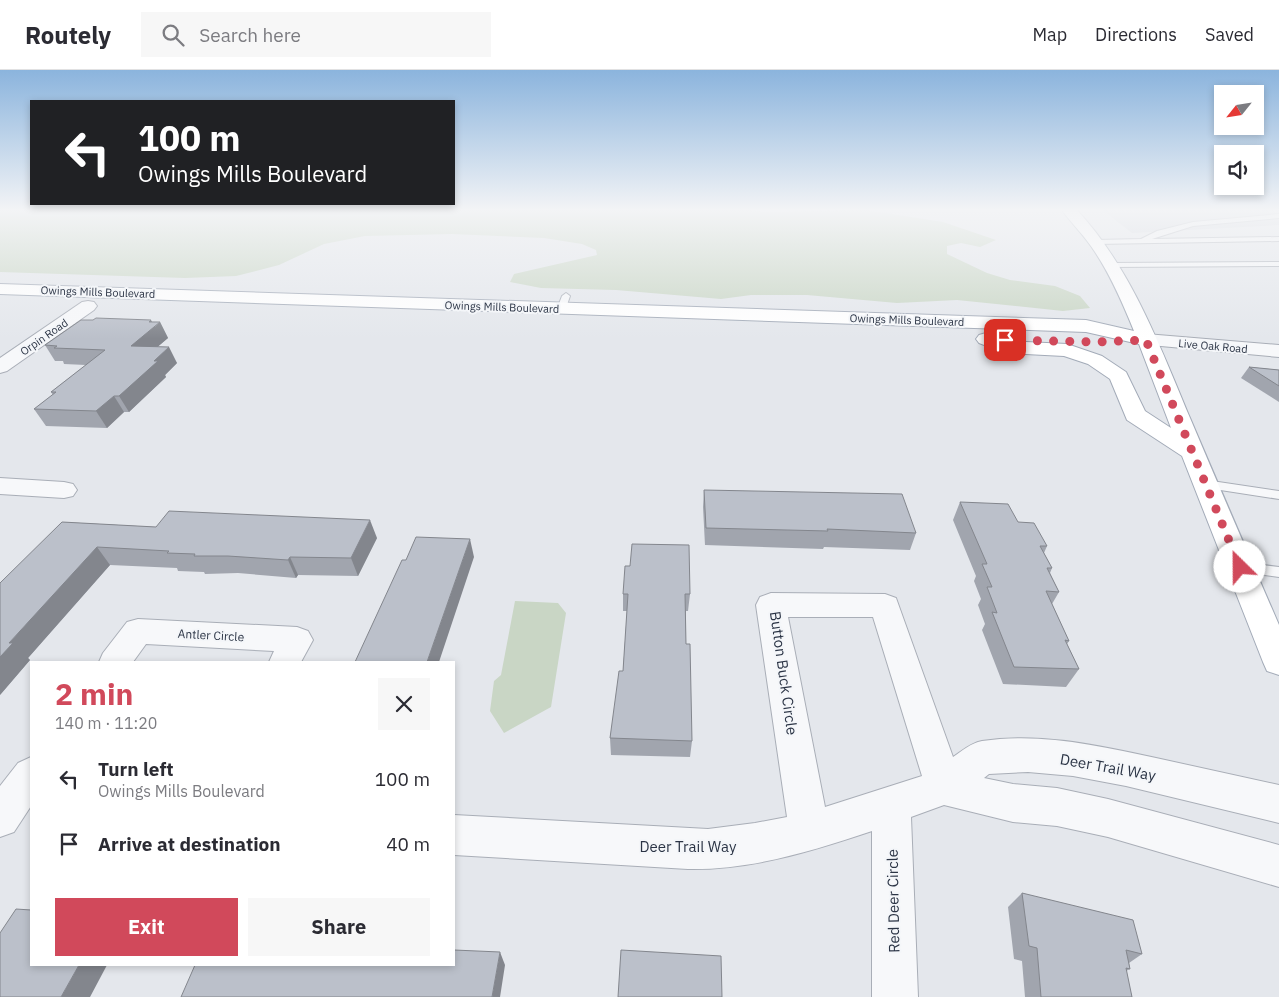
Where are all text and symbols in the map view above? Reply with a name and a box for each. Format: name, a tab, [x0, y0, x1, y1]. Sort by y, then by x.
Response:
search box	[141, 12, 491, 57]
text: Routely	[25, 19, 111, 51]
icon: search	[159, 21, 187, 49]
text: Search here	[199, 23, 301, 47]
text: Map	[1032, 23, 1067, 46]
text: Directions	[1095, 23, 1177, 46]
text: Saved	[1205, 23, 1254, 46]
north arrow	[1214, 85, 1264, 135]
map controls	[1214, 85, 1264, 195]
text: 100 m	[138, 115, 241, 161]
icon: left	[55, 120, 120, 185]
button: sound	[1214, 145, 1264, 195]
text: Owings Mills Boulevard	[138, 159, 367, 188]
street label: Owings Mills Boulevard	[40, 283, 156, 301]
street label: Owings Mills Boulevard	[444, 298, 560, 316]
street label: Owings Mills Boulevard	[849, 311, 965, 329]
street label: Orpin Road	[17, 315, 71, 359]
pin	[984, 319, 1026, 361]
icon: arrive	[991, 326, 1019, 354]
street label: Live Oak Road	[1178, 336, 1248, 356]
position arrow	[1213, 540, 1265, 592]
street label: Button Buck Circle	[766, 610, 802, 736]
street label: Antler Circle	[177, 626, 245, 644]
text: 2 min	[55, 674, 133, 713]
button: close	[378, 678, 430, 730]
text: 140 m · 11:20	[55, 713, 157, 733]
street label: Deer Trail Way	[1059, 749, 1158, 785]
text: Turn left	[98, 757, 174, 781]
icon: left	[55, 765, 83, 793]
text: 100 m	[375, 767, 430, 791]
text: Owings Mills Boulevard	[98, 781, 265, 801]
icon: arrive	[55, 830, 83, 858]
text: Arrive at destination	[98, 832, 281, 856]
text: 40 m	[386, 832, 430, 856]
street label: Deer Trail Way	[640, 837, 737, 856]
street label: Red Deer Circle	[883, 849, 903, 953]
button: Exit	[55, 898, 238, 956]
button: Share	[248, 898, 430, 956]

